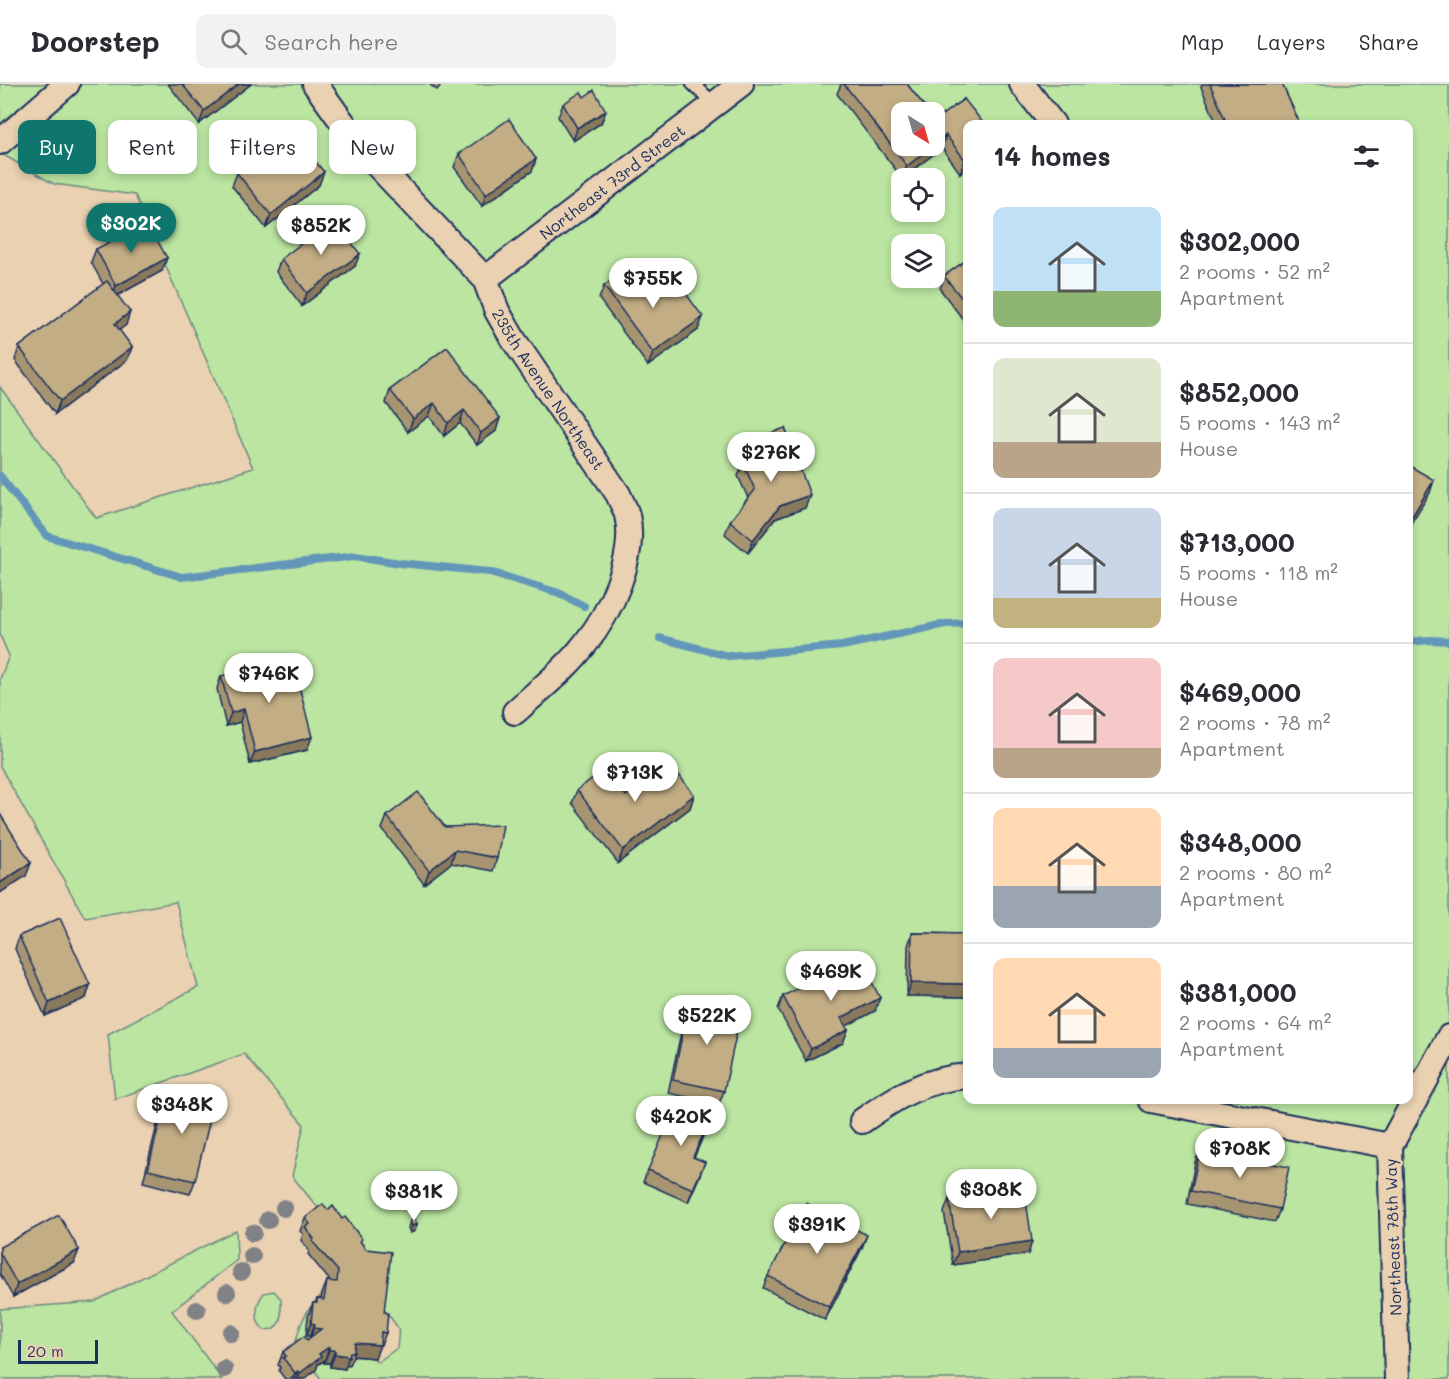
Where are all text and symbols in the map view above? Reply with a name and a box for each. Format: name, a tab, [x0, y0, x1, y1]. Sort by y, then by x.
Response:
search box	[196, 14, 616, 68]
text: Doorstep	[30, 23, 160, 59]
icon: search	[217, 25, 250, 58]
text: Search here	[265, 27, 398, 56]
text: Map	[1181, 28, 1224, 55]
text: Layers	[1257, 28, 1326, 55]
text: Share	[1359, 28, 1419, 55]
north arrow	[891, 102, 945, 156]
map controls	[891, 102, 945, 288]
street label: Northeast 73rd Street	[535, 119, 689, 244]
chip: Buy	[18, 120, 96, 174]
chip: Rent	[108, 120, 197, 174]
chip: Filters	[209, 120, 317, 174]
chip: New	[329, 120, 416, 174]
text: 14 homes	[993, 139, 1111, 173]
icon: filters	[1350, 140, 1383, 173]
button: locate	[891, 168, 945, 222]
pin: $302K	[89, 203, 173, 254]
pin: $852K	[279, 205, 363, 256]
text: $302K	[100, 209, 162, 235]
text: $852K	[291, 211, 351, 237]
text: $302,000	[1179, 224, 1300, 258]
icon: home	[1041, 231, 1113, 303]
button: layers	[891, 234, 945, 288]
pin: $755K	[611, 258, 695, 309]
text: 2 rooms · 52 m²	[1179, 258, 1330, 284]
text: $755K	[623, 264, 683, 290]
text: Apartment	[1179, 284, 1285, 310]
street label: 235th Avenue Northeast	[488, 305, 610, 474]
text: $852,000	[1179, 375, 1299, 409]
icon: home	[1041, 382, 1113, 454]
text: 5 rooms · 143 m²	[1179, 409, 1340, 435]
pin: $276K	[729, 432, 813, 483]
text: House	[1179, 435, 1238, 461]
text: $276K	[741, 438, 801, 464]
text: $713,000	[1179, 525, 1295, 559]
icon: home	[1041, 532, 1113, 604]
text: 5 rooms · 118 m²	[1179, 559, 1338, 585]
text: House	[1179, 585, 1238, 611]
pin: $746K	[227, 653, 311, 704]
text: $746K	[238, 659, 300, 685]
text: $469,000	[1179, 675, 1301, 709]
icon: home	[1041, 682, 1113, 754]
text: 2 rooms · 78 m²	[1179, 709, 1331, 735]
text: Apartment	[1179, 735, 1285, 761]
pin: $713K	[593, 752, 677, 803]
text: $713K	[606, 758, 664, 784]
text: $348,000	[1179, 825, 1301, 859]
icon: home	[1041, 832, 1113, 904]
text: 2 rooms · 80 m²	[1179, 859, 1332, 885]
text: Apartment	[1179, 885, 1285, 911]
pin: $469K	[789, 951, 873, 1002]
text: $469K	[800, 957, 862, 983]
text: $381,000	[1179, 975, 1296, 1009]
icon: home	[1041, 982, 1113, 1054]
pin: $522K	[665, 995, 749, 1046]
text: $522K	[677, 1001, 737, 1027]
text: 2 rooms · 64 m²	[1179, 1009, 1331, 1035]
text: Apartment	[1179, 1035, 1285, 1061]
pin: $348K	[140, 1084, 224, 1135]
text: $348K	[151, 1090, 213, 1116]
pin: $420K	[639, 1096, 723, 1147]
text: $420K	[650, 1102, 712, 1128]
pin: $708K	[1198, 1128, 1282, 1179]
text: $708K	[1209, 1134, 1271, 1160]
street label: Northeast 78th Way	[1379, 1158, 1406, 1316]
pin: $308K	[949, 1169, 1033, 1220]
pin: $381K	[372, 1171, 456, 1222]
text: $308K	[960, 1175, 1022, 1201]
text: $381K	[385, 1177, 443, 1203]
pin: $391K	[775, 1204, 859, 1255]
text: $391K	[788, 1210, 846, 1236]
scale bar	[18, 1337, 98, 1364]
text: 20 m	[27, 1340, 64, 1361]

